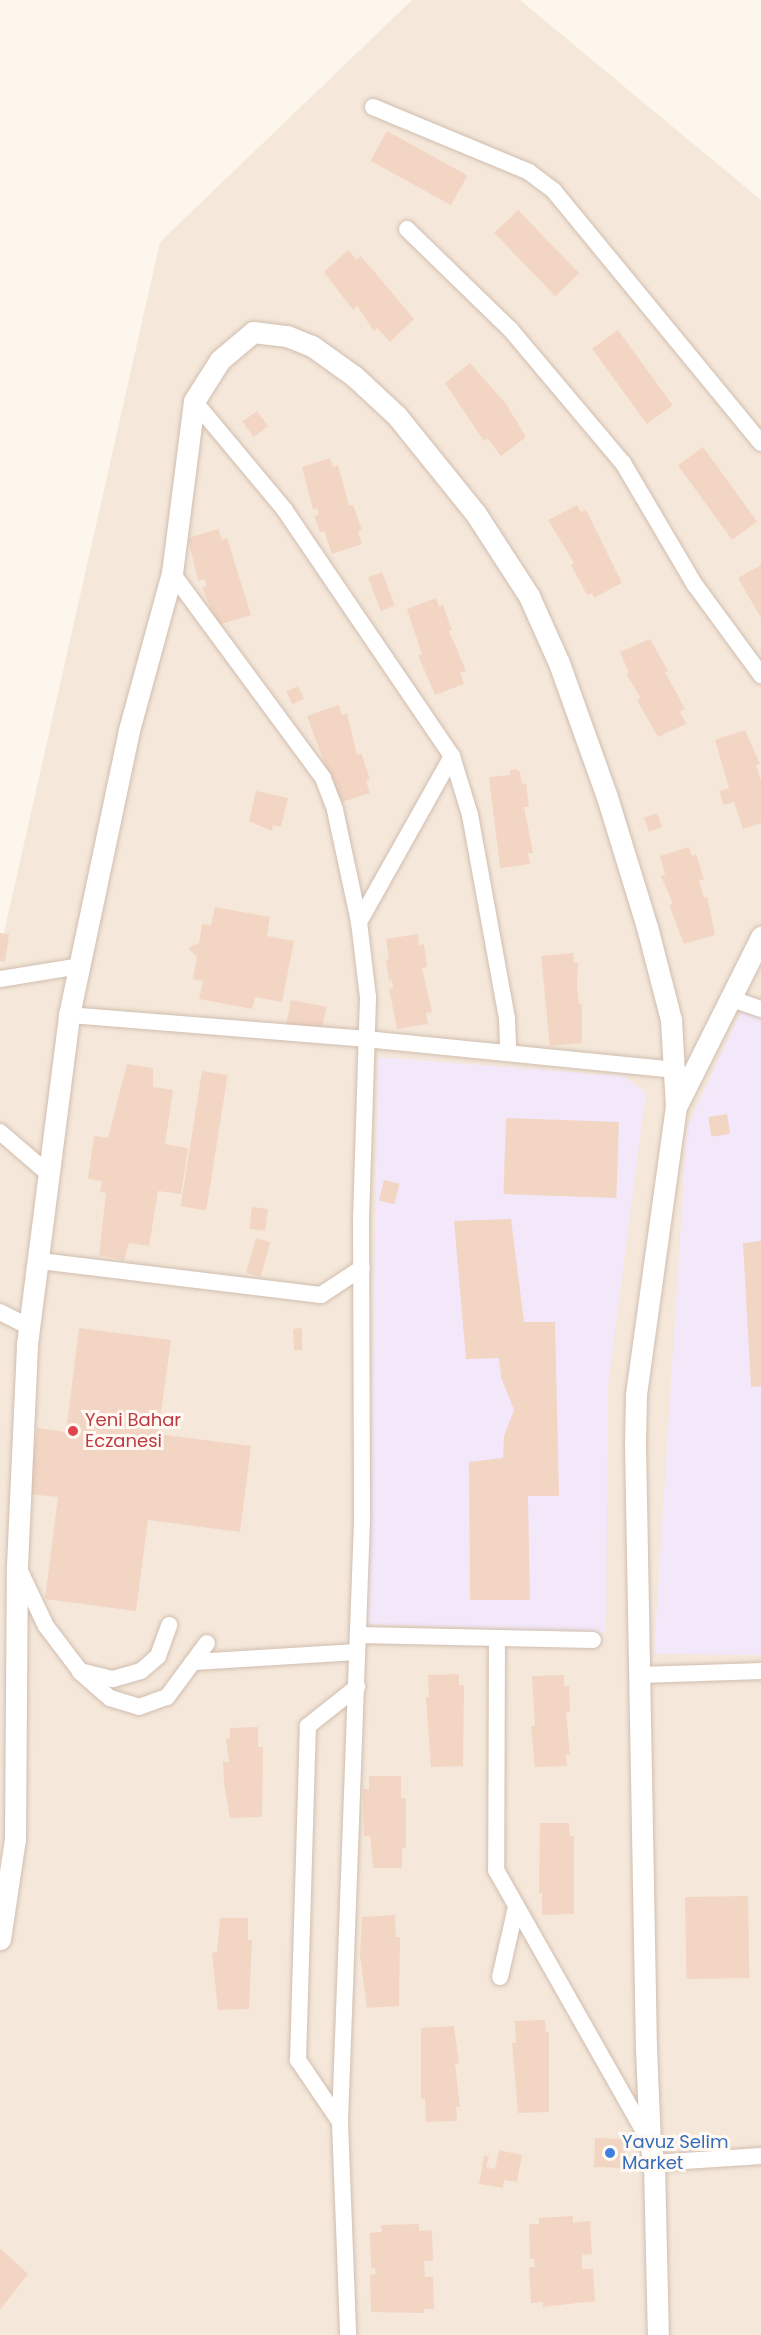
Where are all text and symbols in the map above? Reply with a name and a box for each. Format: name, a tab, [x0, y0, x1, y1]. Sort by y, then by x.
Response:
place label: Yeni Bahar Eczanesi	[85, 1410, 181, 1452]
marker: Yeni Bahar Eczanesi	[66, 1424, 80, 1438]
place label: Yavuz Selim Market	[622, 2132, 728, 2174]
marker: Yavuz Selim Market	[603, 2146, 617, 2160]

